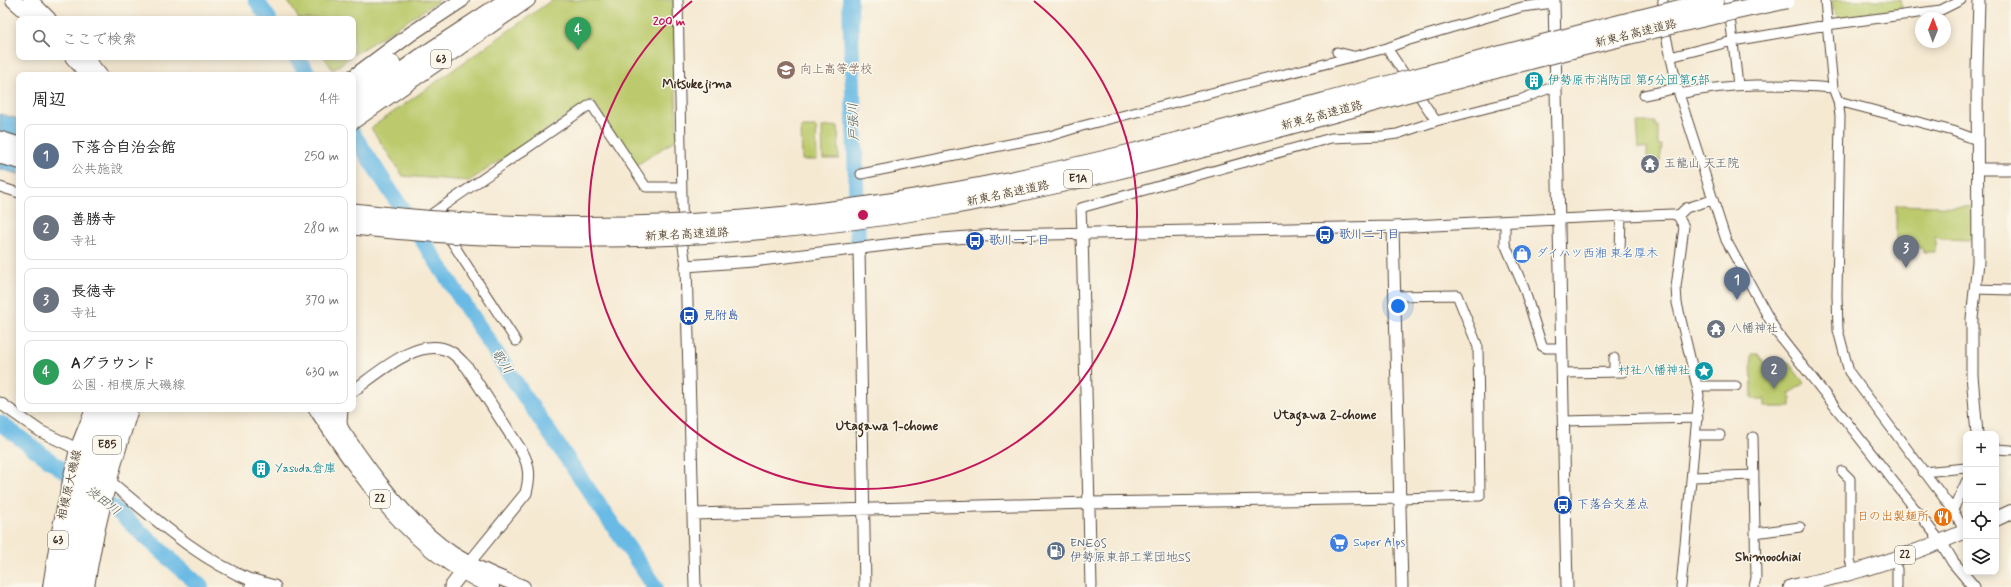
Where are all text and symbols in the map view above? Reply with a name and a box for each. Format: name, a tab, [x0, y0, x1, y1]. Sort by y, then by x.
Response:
north arrow	[1915, 12, 1951, 48]
text: 200 m	[653, 14, 686, 30]
search box	[16, 16, 356, 60]
street label: 新東名高速道路	[1593, 16, 1679, 52]
pin: 4	[565, 17, 591, 50]
icon: search	[30, 27, 52, 49]
text: ここで検索	[62, 30, 137, 50]
road number: 63	[431, 50, 451, 68]
school or university icon: 向上高等学校	[775, 59, 797, 81]
place label: 向上高等学校	[800, 62, 872, 78]
building icon: 伊勢原市消防団 第5分団第5部	[1523, 70, 1545, 92]
place label: 伊勢原市消防団 第5分団第5部	[1548, 73, 1710, 89]
district label: Mitsukejima	[662, 76, 732, 94]
text: 周辺	[32, 89, 66, 111]
text: 4件	[319, 91, 340, 108]
street label: 新東名高速道路	[1279, 97, 1365, 135]
water label: 戸張川	[845, 102, 863, 142]
text: 下落合自治会館	[71, 138, 176, 158]
text: 1	[43, 148, 49, 165]
text: 250 m	[304, 148, 339, 165]
temple icon: 玉龍山 天王院	[1639, 153, 1661, 175]
place label: 玉龍山 天王院	[1664, 156, 1739, 172]
text: 公共施設	[71, 161, 123, 178]
road number: E1A	[1064, 170, 1092, 188]
street label: 新東名高速道路	[965, 177, 1051, 211]
centre of rings	[856, 208, 870, 222]
text: 善勝寺	[71, 210, 116, 230]
text: 2	[43, 220, 49, 237]
text: 280 m	[304, 220, 339, 237]
bus stop icon: 歌川二丁目	[1314, 224, 1336, 246]
street label: 新東名高速道路	[645, 225, 729, 245]
place label: 歌川二丁目	[1339, 227, 1399, 243]
bus stop icon: 歌川一丁目	[964, 230, 986, 252]
text: 寺社	[71, 233, 97, 250]
place label: 歌川一丁目	[989, 233, 1049, 249]
pin: 3	[1893, 235, 1919, 268]
shop icon: ダイハツ西湘 東名厚木	[1511, 243, 1533, 265]
place label: ダイハツ西湘 東名厚木	[1536, 246, 1658, 262]
pin: 1	[1724, 267, 1750, 300]
text: 長徳寺	[71, 282, 116, 302]
text: 3	[43, 292, 49, 309]
text: 370 m	[305, 292, 339, 309]
your location	[1388, 296, 1408, 316]
text: 寺社	[71, 305, 97, 322]
bus stop icon: 見附島	[678, 305, 700, 327]
place label: 見附島	[703, 308, 739, 324]
temple icon: 八幡神社	[1705, 318, 1727, 340]
place label: 八幡神社	[1730, 321, 1778, 337]
water label: 歌川	[488, 346, 516, 378]
text: Aグラウンド	[71, 354, 156, 374]
pin: 2	[1761, 356, 1787, 389]
place icon: 村社八幡神社	[1693, 360, 1715, 382]
place label: 村社八幡神社	[1618, 363, 1690, 379]
text: 4	[42, 364, 50, 381]
text: 630 m	[305, 364, 339, 381]
text: 公園 · 相模原大磯線	[71, 377, 185, 394]
district label: Utagawa 2-chome	[1273, 407, 1377, 427]
district label: Utagawa 1-chome	[836, 418, 938, 438]
map controls	[1963, 431, 1999, 575]
button: +	[1963, 431, 1999, 467]
road number: E85	[93, 436, 121, 454]
street label: 相模原大磯線	[54, 448, 86, 522]
building icon: Yasuda倉庫	[250, 458, 272, 480]
place label: Yasuda倉庫	[275, 461, 336, 477]
button: −	[1963, 467, 1999, 503]
water label: 渋田川	[82, 482, 124, 520]
road number: 22	[370, 490, 390, 508]
bus stop icon: 下落合交差点	[1552, 494, 1574, 516]
place label: 下落合交差点	[1577, 497, 1649, 513]
button: locate	[1963, 503, 1999, 539]
restaurant icon: 日の出製麺所	[1932, 506, 1954, 528]
place label: 日の出製麺所	[1857, 509, 1929, 525]
road number: 63	[48, 531, 68, 549]
supermarket icon: Super Alps	[1328, 532, 1350, 554]
place label: Super Alps	[1353, 535, 1406, 551]
place label: ENEOS 伊勢原東部工業団地SS	[1070, 536, 1191, 566]
button: layers	[1963, 539, 1999, 575]
fuel station icon: ENEOS 伊勢原東部工業団地SS	[1045, 540, 1067, 562]
road number: 22	[1895, 546, 1915, 564]
district label: Shimoochiai	[1735, 549, 1801, 566]

